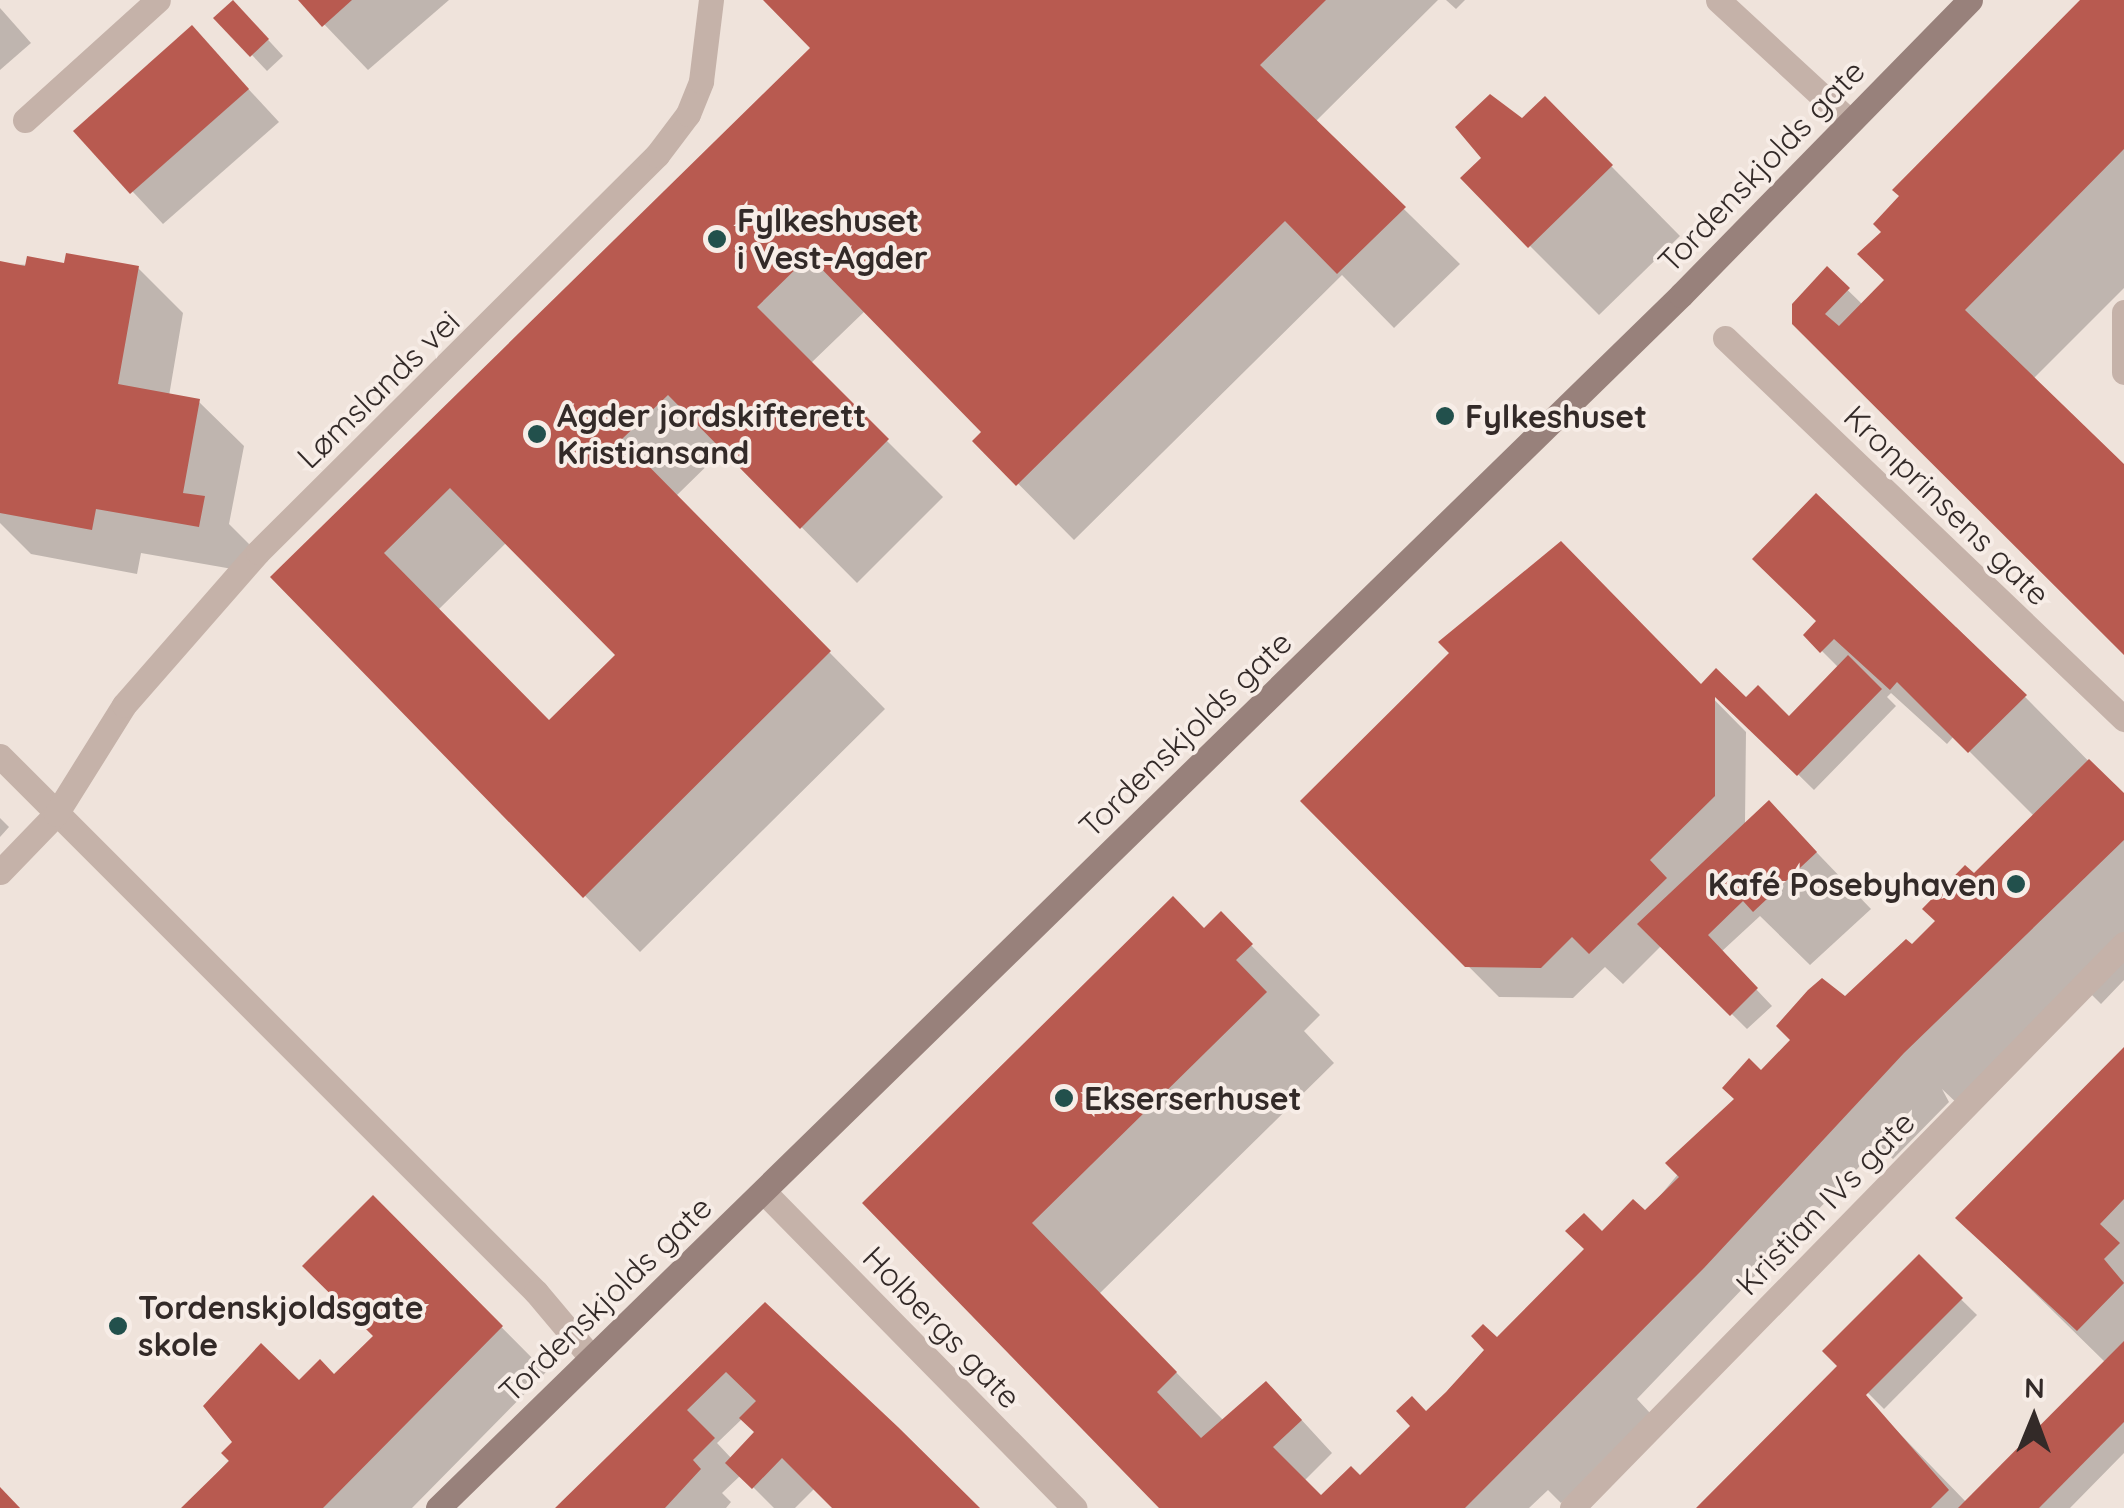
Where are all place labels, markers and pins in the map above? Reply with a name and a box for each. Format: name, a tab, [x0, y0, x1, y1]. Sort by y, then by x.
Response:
place label: Fylkeshuset i Vest-Agder	[737, 202, 928, 277]
marker: Fylkeshuset i Vest-Agder	[706, 228, 728, 250]
place label: Agder jordskifterett Kristiansand	[557, 397, 866, 472]
place label: Fylkeshuset	[1465, 397, 1647, 435]
marker: Fylkeshuset	[1434, 405, 1456, 427]
marker: Agder jordskifterett Kristiansand	[526, 423, 548, 445]
place label: Kafé Posebyhaven	[1708, 865, 1996, 903]
marker: Kafé Posebyhaven	[2005, 873, 2027, 895]
place label: Ekserserhuset	[1084, 1079, 1302, 1117]
marker: Ekserserhuset	[1053, 1087, 1075, 1109]
place label: Tordenskjoldsgate skole	[138, 1289, 424, 1364]
marker: Tordenskjoldsgate skole	[107, 1315, 129, 1337]

